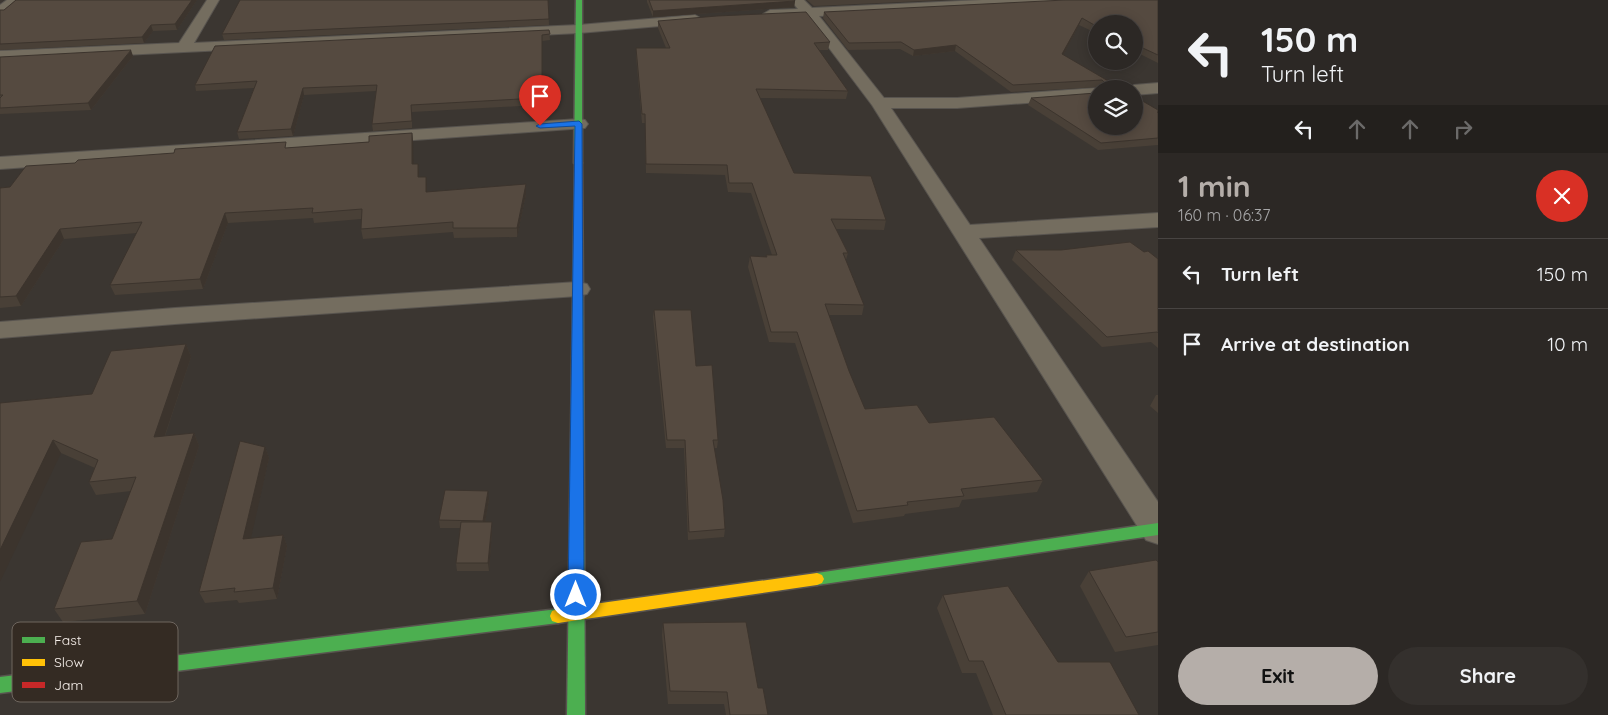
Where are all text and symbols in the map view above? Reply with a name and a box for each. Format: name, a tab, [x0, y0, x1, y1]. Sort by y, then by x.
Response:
map controls	[1088, 15, 1143, 135]
button: search	[1088, 15, 1143, 70]
text: 150 m	[1261, 17, 1358, 61]
icon: left	[1178, 20, 1243, 85]
text: Turn left	[1261, 60, 1344, 88]
pin	[519, 75, 561, 126]
button: layers	[1088, 80, 1143, 135]
icon: arrive	[526, 82, 554, 110]
icon: left	[1290, 115, 1318, 143]
icon: ahead	[1343, 115, 1371, 143]
icon: ahead	[1396, 115, 1424, 143]
icon: right	[1449, 115, 1477, 143]
text: 1 min	[1178, 167, 1251, 205]
button: close	[1536, 170, 1588, 222]
text: 160 m · 06:37	[1178, 205, 1271, 225]
icon: left	[1178, 260, 1206, 288]
text: Turn left	[1221, 262, 1299, 286]
text: 150 m	[1537, 262, 1588, 286]
icon: arrive	[1178, 330, 1206, 358]
text: Arrive at destination	[1221, 332, 1410, 356]
text: 10 m	[1547, 332, 1588, 356]
position arrow	[549, 568, 601, 620]
legend	[12, 622, 178, 702]
text: Fast	[54, 631, 82, 649]
button: Exit	[1178, 647, 1378, 705]
button: Share	[1388, 647, 1588, 705]
text: Slow	[54, 653, 84, 671]
text: Jam	[54, 676, 83, 694]

